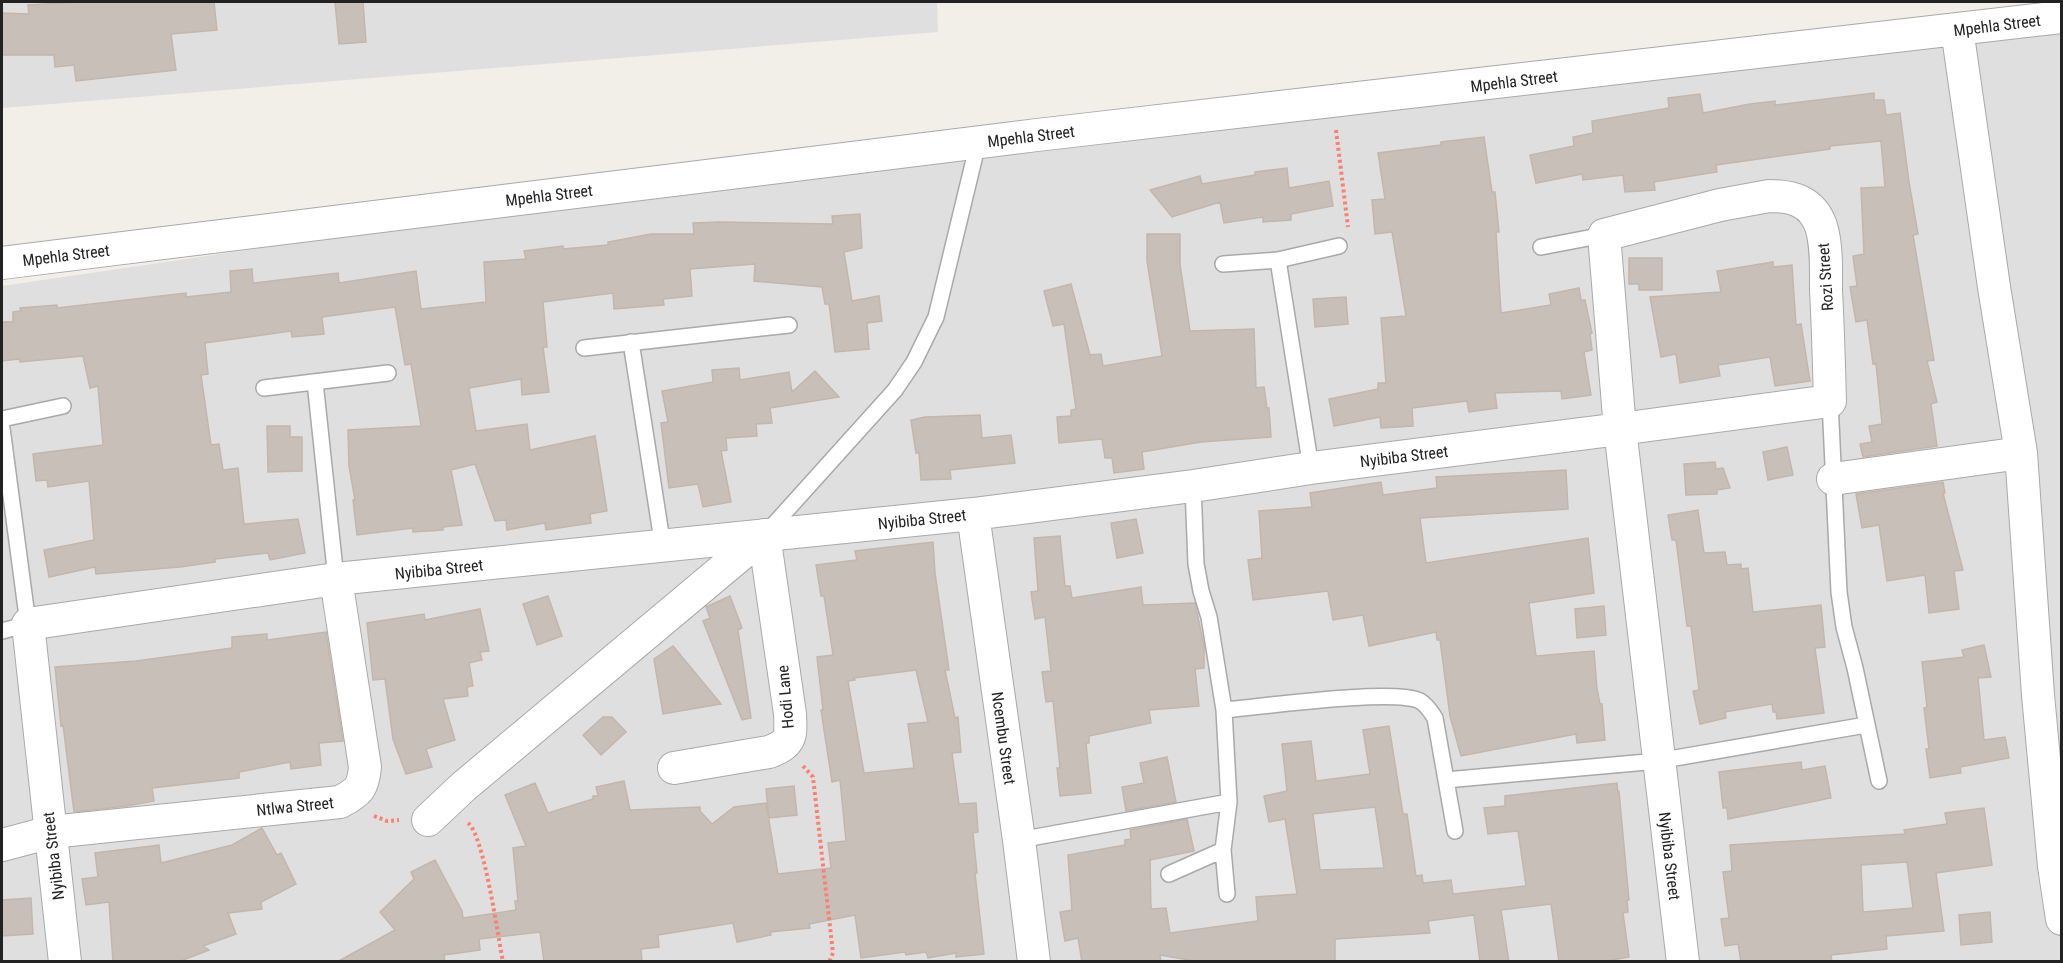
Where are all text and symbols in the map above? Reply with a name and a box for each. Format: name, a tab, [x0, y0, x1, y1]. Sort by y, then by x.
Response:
street label: Mpehla Street	[1952, 11, 2042, 40]
street label: Mpehla Street	[1469, 67, 1559, 96]
street label: Mpehla Street	[986, 122, 1076, 151]
street label: Mpehla Street	[504, 181, 594, 210]
street label: Mpehla Street	[21, 241, 111, 270]
street label: Rozi Street	[1814, 242, 1837, 312]
street label: Nyibiba Street	[1359, 442, 1449, 471]
street label: Nyibiba Street	[877, 505, 967, 534]
street label: Nyibiba Street	[394, 555, 484, 584]
street label: Hodi Lane	[773, 664, 798, 730]
street label: Ncembu Street	[988, 690, 1019, 786]
street label: Ntlwa Street	[255, 793, 335, 820]
street label: Nyibiba Street	[39, 811, 68, 901]
street label: Nyibiba Street	[1655, 811, 1684, 901]

